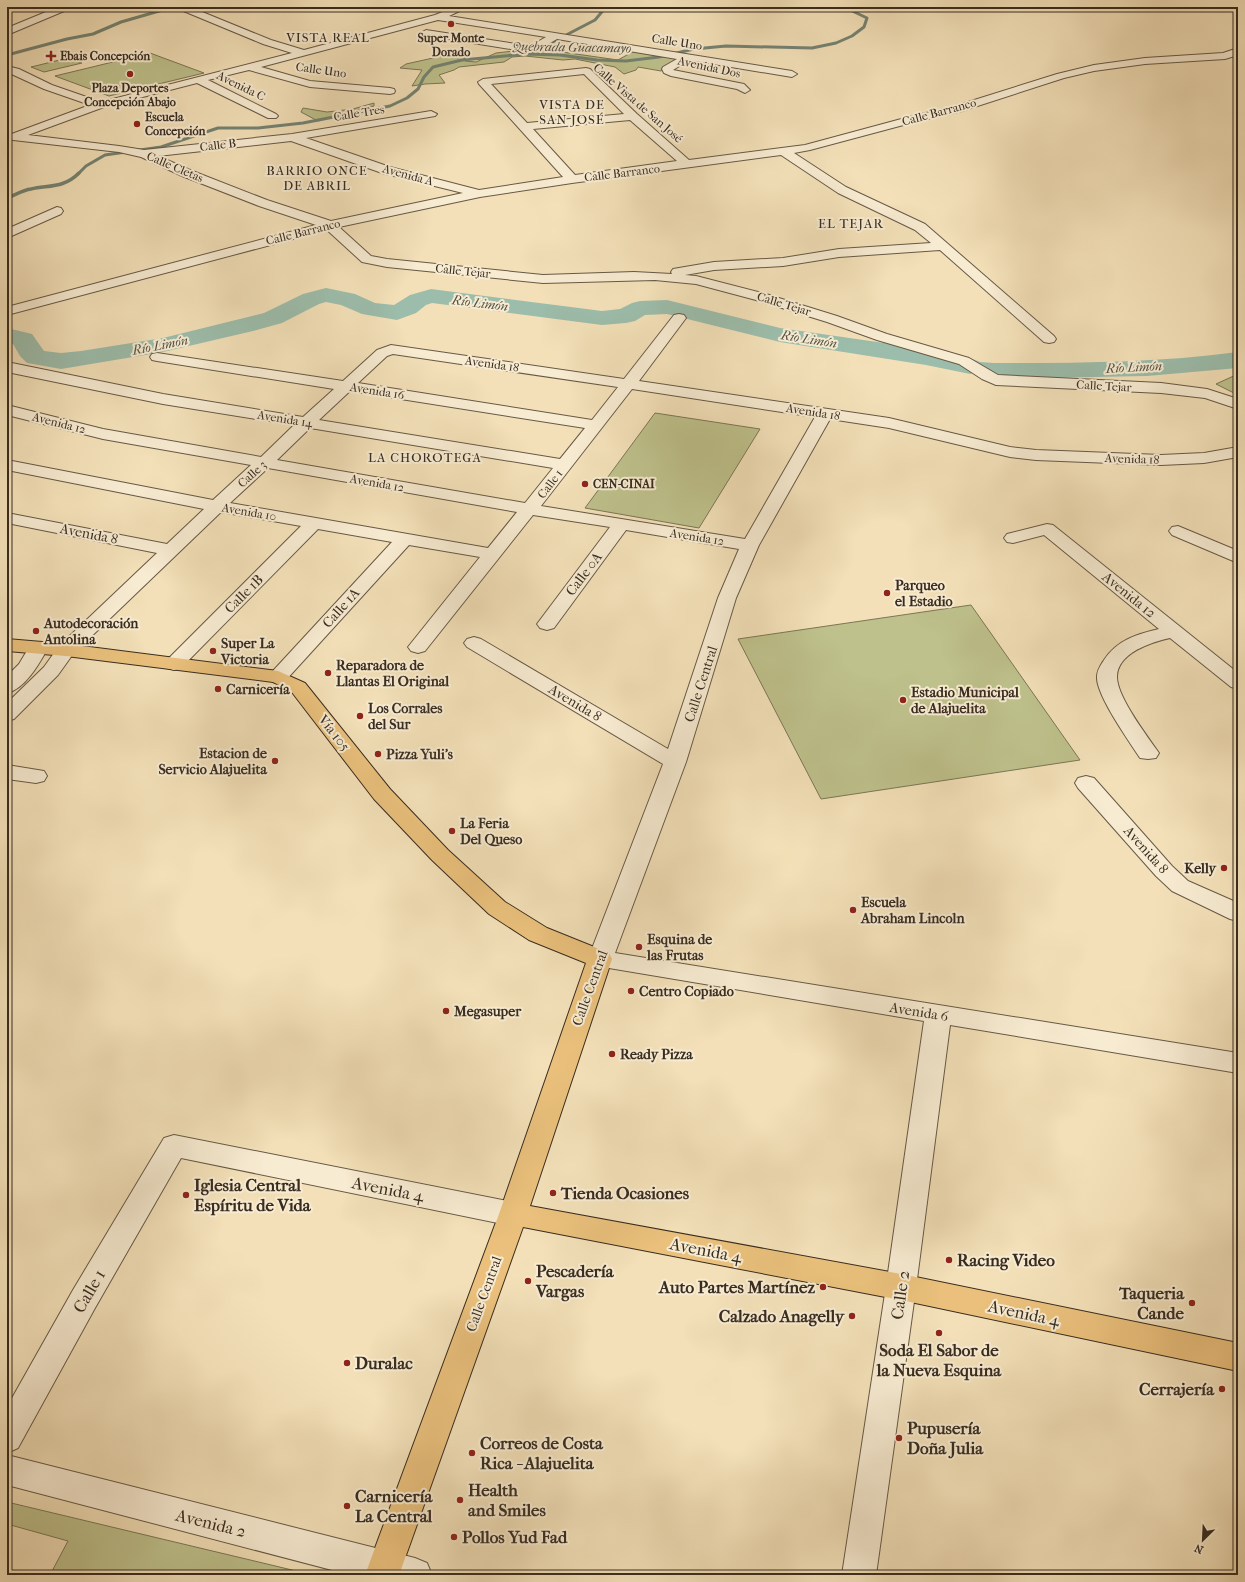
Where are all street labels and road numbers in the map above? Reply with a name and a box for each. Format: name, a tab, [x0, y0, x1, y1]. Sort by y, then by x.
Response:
street label: Calle Uno	[651, 31, 703, 53]
street label: Avenida Dos	[675, 53, 742, 81]
street label: Calle Uno	[295, 60, 347, 80]
street label: Calle Vista de San José	[590, 60, 686, 146]
street label: Avenida C	[213, 68, 268, 104]
street label: Calle Barranco	[900, 95, 978, 129]
street label: Calle Tres	[333, 102, 386, 124]
street label: Calle B	[199, 136, 237, 154]
street label: Calle Cletas	[145, 149, 206, 185]
street label: Avenida A	[380, 161, 435, 189]
street label: Calle Barranco	[583, 161, 661, 185]
street label: Calle Barranco	[264, 216, 342, 248]
street label: Calle Tejar	[435, 261, 492, 281]
street label: Calle Tejar	[755, 289, 813, 319]
street label: Avenida 18	[463, 353, 520, 375]
street label: Calle Tejar	[1076, 378, 1133, 394]
street label: Avenida 16	[348, 380, 406, 402]
street label: Avenida 18	[784, 401, 841, 423]
street label: Avenida 14	[255, 408, 314, 430]
street label: Avenida 12	[30, 409, 87, 436]
street label: Avenida 18	[1103, 451, 1160, 467]
street label: Calle 3	[235, 458, 269, 490]
street label: Calle 1	[534, 467, 566, 501]
street label: Avenida 12	[348, 471, 405, 495]
street label: Avenida 10	[220, 500, 277, 524]
street label: Avenida 8	[58, 520, 119, 548]
street label: Avenida 12	[668, 526, 725, 548]
street label: Calle 0A	[562, 548, 606, 599]
street label: Avenida 12	[1098, 568, 1159, 622]
street label: Calle 1B	[221, 571, 267, 617]
street label: Calle 1A	[319, 584, 364, 631]
street label: Calle Central	[681, 644, 721, 724]
street label: Avenida 8	[545, 680, 605, 725]
street label: Vía 105	[314, 711, 353, 754]
street label: Avenida 8	[1119, 822, 1172, 878]
street label: Calle Central	[568, 948, 612, 1028]
street label: Avenida 6	[887, 999, 950, 1025]
street label: Avenida 4	[349, 1172, 427, 1206]
street label: Avenida 4	[667, 1233, 745, 1267]
street label: Calle Central	[462, 1254, 506, 1334]
street label: Calle 1	[69, 1266, 109, 1316]
street label: Calle 2	[887, 1269, 913, 1321]
street label: Avenida 4	[985, 1295, 1063, 1331]
street label: Avenida 2	[173, 1504, 248, 1541]

